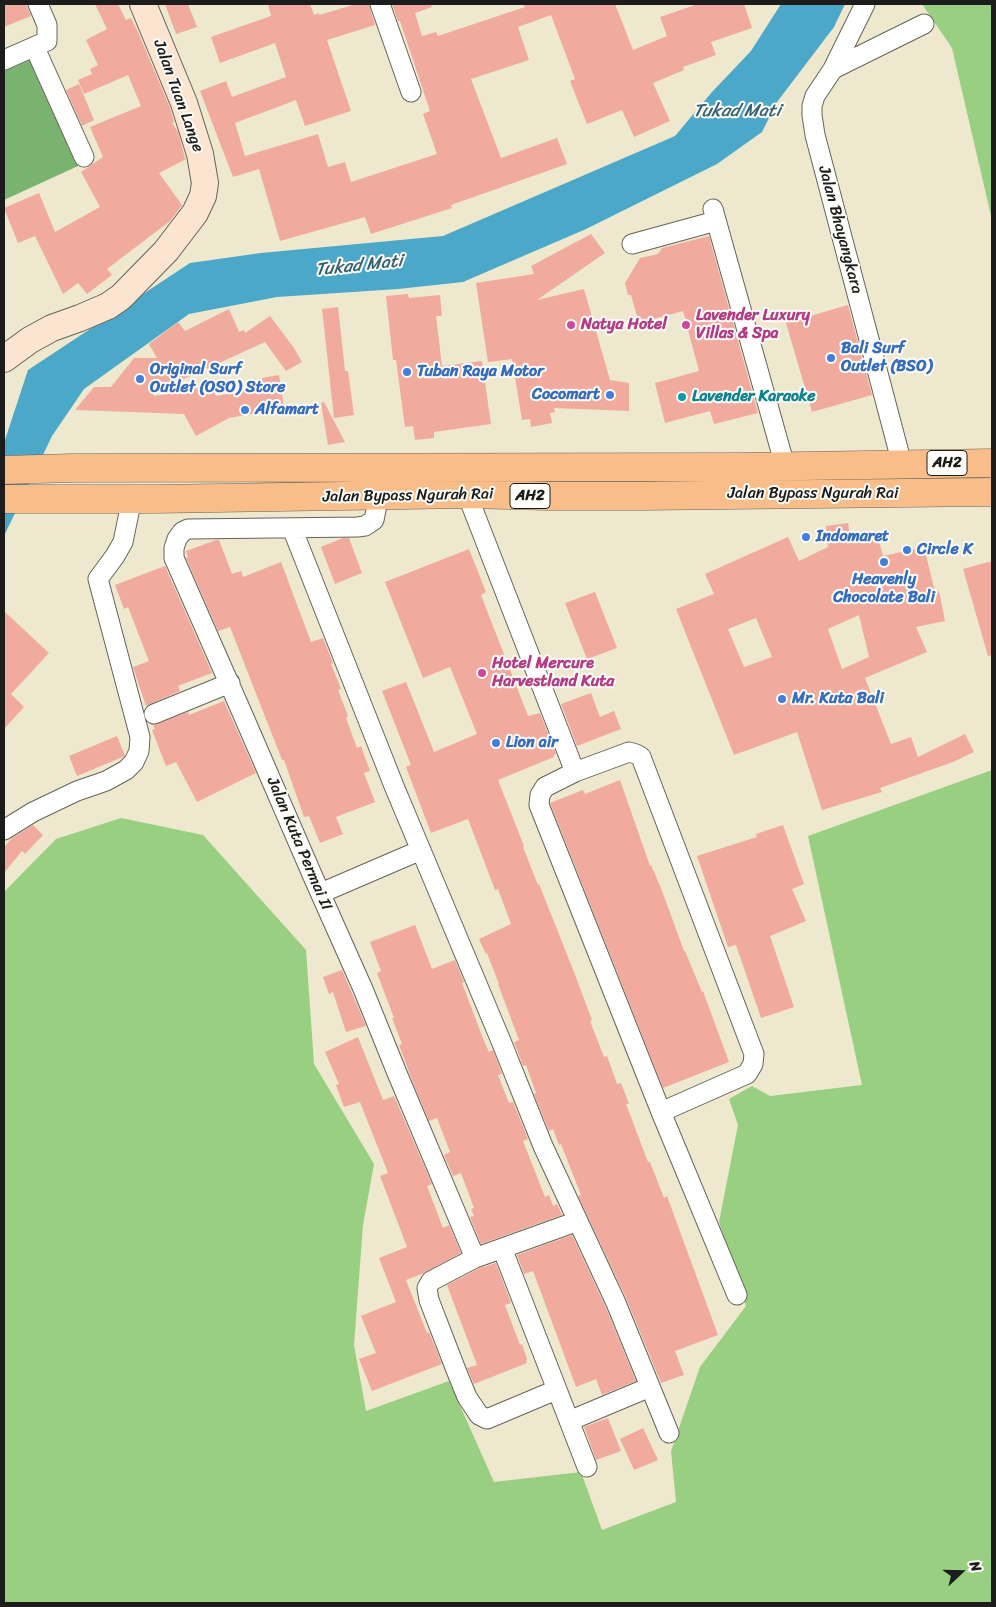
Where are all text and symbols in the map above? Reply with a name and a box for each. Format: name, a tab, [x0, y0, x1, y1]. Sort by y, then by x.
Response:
street label: Jalan Tuan Lange	[149, 37, 207, 155]
water label: Tukad Mati	[693, 100, 781, 122]
street label: Jalan Bhayangkara	[814, 164, 866, 296]
water label: Tukad Mati	[314, 251, 404, 281]
place label: Lavender Luxury Villas & Spa	[696, 306, 810, 344]
place label: Natya Hotel	[581, 315, 667, 335]
marker: Natya Hotel	[565, 319, 577, 331]
marker: Lavender Luxury Villas & Spa	[680, 319, 692, 331]
place label: Bali Surf Outlet (BSO)	[841, 339, 932, 377]
marker: Bali Surf Outlet (BSO)	[825, 352, 837, 364]
place label: Original Surf Outlet (OSO) Store	[150, 360, 286, 398]
place label: Tuban Raya Motor	[417, 362, 544, 382]
marker: Tuban Raya Motor	[401, 366, 413, 378]
marker: Original Surf Outlet (OSO) Store	[134, 373, 146, 385]
place label: Cocomart	[532, 385, 600, 405]
place label: Lavender Karaoke	[692, 387, 816, 407]
marker: Cocomart	[604, 389, 616, 401]
marker: Lavender Karaoke	[676, 391, 688, 403]
place label: Alfamart	[255, 400, 319, 420]
marker: Alfamart	[239, 404, 251, 416]
road number: AH2	[927, 450, 967, 476]
road number: AH2	[510, 484, 550, 508]
street label: Jalan Bypass Ngurah Rai	[728, 484, 898, 504]
street label: Jalan Bypass Ngurah Rai	[322, 485, 494, 507]
place label: Indomaret	[816, 527, 889, 547]
marker: Indomaret	[800, 531, 812, 543]
place label: Circle K	[917, 540, 973, 560]
marker: Circle K	[901, 544, 913, 556]
marker: Heavenly Chocolate Bali	[878, 556, 890, 568]
place label: Heavenly Chocolate Bali	[833, 570, 935, 608]
place label: Hotel Mercure Harvestland Kuta	[492, 654, 614, 692]
marker: Hotel Mercure Harvestland Kuta	[476, 667, 488, 679]
place label: Mr. Kuta Bali	[792, 689, 884, 709]
marker: Mr. Kuta Bali	[776, 693, 788, 705]
place label: Lion air	[506, 733, 558, 753]
marker: Lion air	[490, 737, 502, 749]
street label: Jalan Kuta Permai II	[262, 774, 336, 914]
north arrow	[936, 1547, 986, 1597]
text: N	[962, 1557, 989, 1575]

